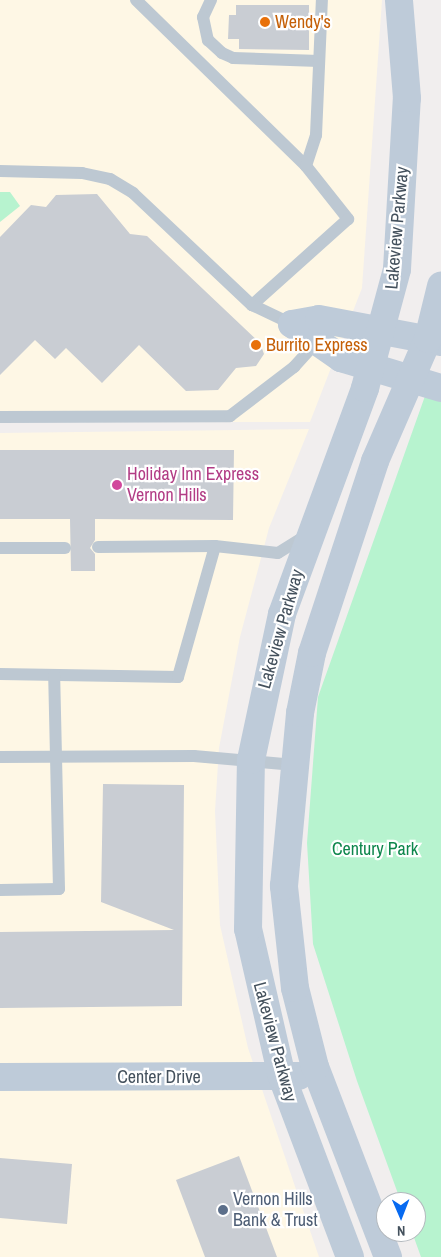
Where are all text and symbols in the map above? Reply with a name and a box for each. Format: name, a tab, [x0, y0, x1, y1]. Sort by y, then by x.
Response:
place label: Wendy's	[275, 11, 331, 33]
marker: Wendy's	[259, 16, 271, 28]
street label: Lakeview Parkway	[381, 166, 413, 290]
place label: Burrito Express	[266, 334, 368, 356]
marker: Burrito Express	[250, 339, 262, 351]
place label: Holiday Inn Express Vernon Hills	[127, 464, 259, 506]
marker: Holiday Inn Express Vernon Hills	[111, 479, 123, 491]
street label: Lakeview Parkway	[254, 567, 308, 691]
park label: Century Park	[332, 838, 418, 860]
street label: Lakeview Parkway	[249, 980, 301, 1104]
street label: Center Drive	[117, 1066, 201, 1088]
place label: Vernon Hills Bank & Trust	[233, 1189, 318, 1232]
north arrow	[376, 1192, 426, 1242]
marker: Vernon Hills Bank & Trust	[217, 1204, 229, 1216]
text: N	[397, 1222, 406, 1240]

